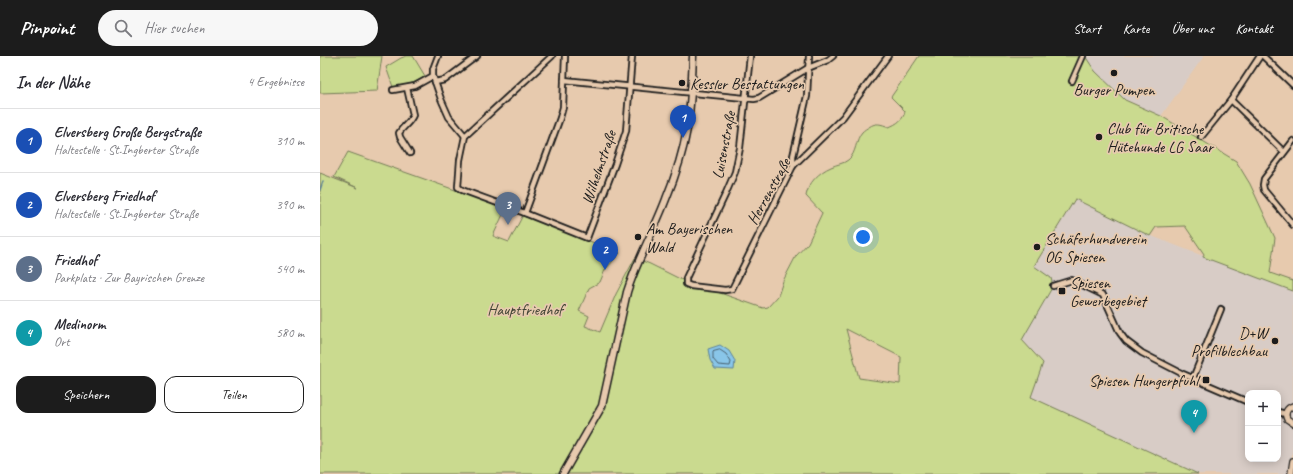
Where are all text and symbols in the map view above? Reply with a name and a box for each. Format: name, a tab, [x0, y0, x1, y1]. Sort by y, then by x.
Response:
search box	[98, 10, 378, 46]
text: Pinpoint	[20, 16, 74, 40]
icon: search	[112, 17, 134, 39]
text: Hier suchen	[144, 19, 204, 38]
text: Start	[1073, 20, 1101, 37]
text: Karte	[1123, 20, 1149, 37]
text: Über uns	[1171, 20, 1213, 37]
text: Kontakt	[1235, 20, 1273, 37]
marker: Burger Pumpen	[1109, 68, 1119, 78]
text: In der Nähe	[16, 72, 89, 93]
text: 4 Ergebnisse	[248, 74, 304, 90]
place label: Kessler Bestattungen	[690, 74, 805, 94]
marker: Kessler Bestattungen	[677, 78, 687, 88]
place label: Burger Pumpen	[1074, 80, 1155, 100]
pin: 1	[670, 105, 696, 138]
street label: Luisenstraße	[708, 108, 741, 180]
place label: Club für Britische Hütehunde LG Saar	[1107, 119, 1215, 157]
text: Elversberg Große Bergstraße	[54, 123, 201, 142]
street label: Wilhelmstraße	[577, 126, 621, 207]
marker: Club für Britische Hütehunde LG Saar	[1094, 132, 1104, 142]
text: 1	[26, 133, 32, 149]
text: 310 m	[276, 133, 304, 149]
text: Haltestelle · St.Ingberter Straße	[54, 142, 198, 158]
street label: Herrenstraße	[742, 153, 796, 228]
text: Elversberg Friedhof	[54, 187, 155, 206]
pin: 3	[495, 192, 521, 225]
text: 2	[26, 197, 32, 213]
text: 390 m	[276, 197, 304, 213]
text: Haltestelle · St.Ingberter Straße	[54, 206, 198, 222]
place label: Am Bayerischen Wald	[646, 219, 733, 257]
your location	[853, 227, 873, 247]
place label: Schäferhundverein OG Spiesen	[1045, 229, 1147, 267]
marker: Am Bayerischen Wald	[633, 232, 643, 242]
pin: 2	[592, 237, 618, 270]
marker: Schäferhundverein OG Spiesen	[1032, 242, 1042, 252]
text: Friedhof	[54, 251, 97, 270]
text: 3	[26, 261, 32, 277]
text: 540 m	[276, 261, 304, 277]
text: Parkplatz · Zur Bayrischen Grenze	[54, 270, 204, 286]
place label: Spiesen Gewerbegebiet	[1070, 273, 1148, 311]
marker: Spiesen Gewerbegebiet	[1057, 286, 1067, 296]
park label: Hauptfriedhof	[487, 300, 566, 320]
text: Medinorm	[54, 315, 105, 334]
place label: D+W Profilblechbau	[1191, 323, 1270, 361]
text: 4	[26, 325, 32, 341]
text: 580 m	[276, 325, 304, 341]
text: Ort	[54, 334, 69, 350]
marker: D+W Profilblechbau	[1270, 336, 1280, 346]
place label: Spiesen Hungerpfuhl	[1089, 371, 1201, 391]
marker: Spiesen Hungerpfuhl	[1201, 375, 1211, 385]
button: Speichern	[16, 376, 156, 413]
button: Teilen	[164, 376, 304, 413]
map controls	[1245, 390, 1281, 462]
button: +	[1245, 390, 1281, 426]
pin: 4	[1181, 400, 1207, 433]
button: −	[1245, 426, 1281, 462]

